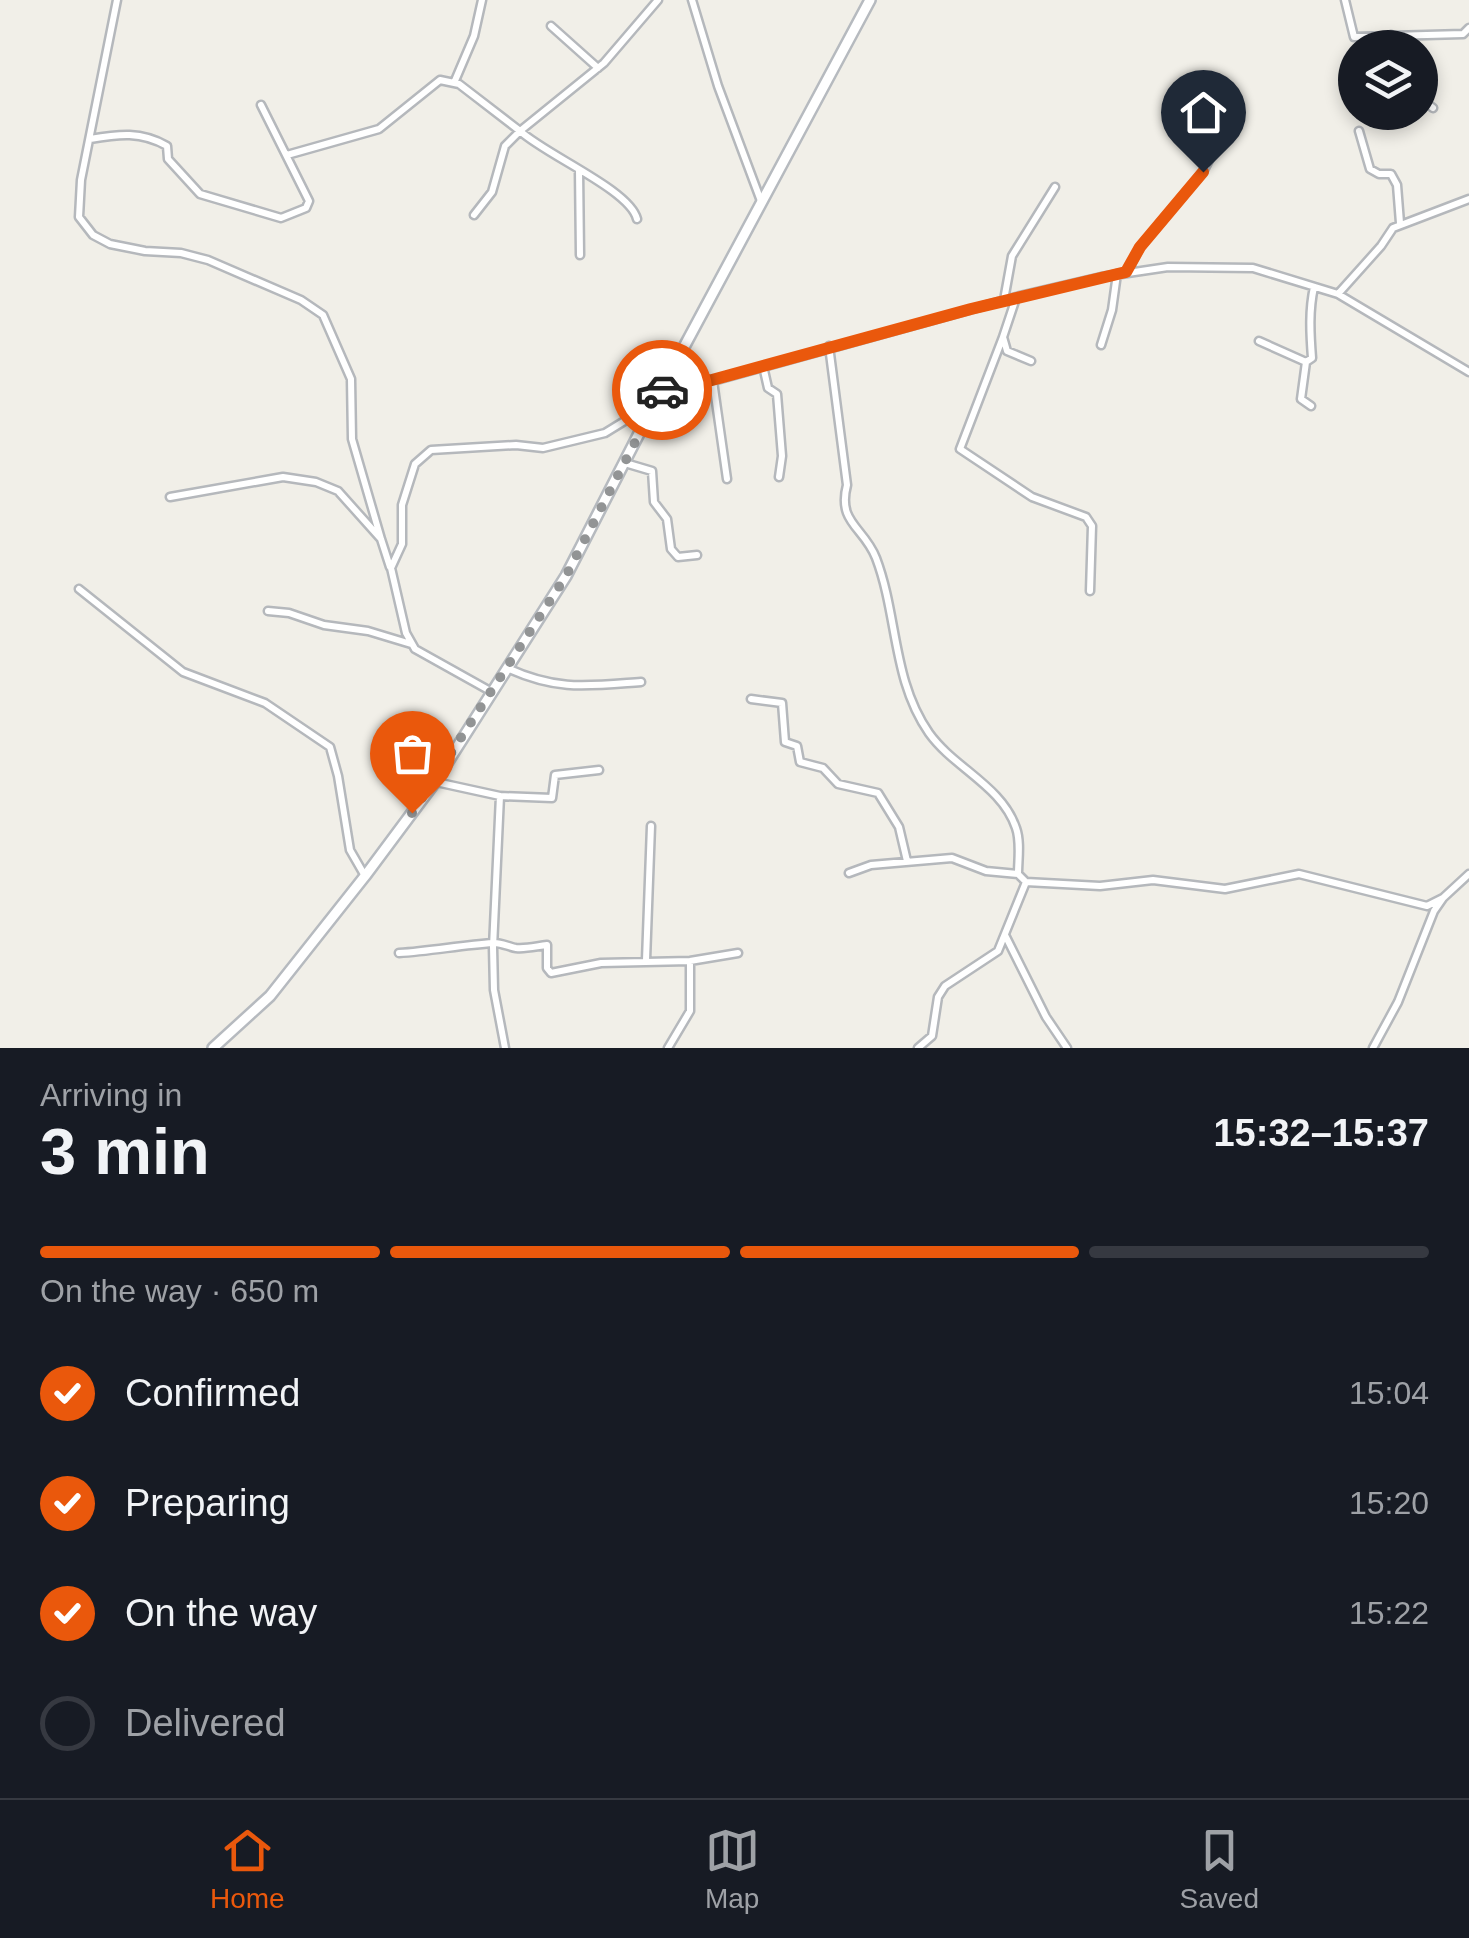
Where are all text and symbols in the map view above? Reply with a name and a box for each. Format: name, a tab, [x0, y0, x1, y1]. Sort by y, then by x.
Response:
map controls	[1338, 30, 1438, 130]
button: layers	[1338, 30, 1438, 130]
pin	[1161, 70, 1246, 173]
icon: home	[1176, 85, 1231, 140]
courier	[612, 340, 712, 440]
icon: car	[635, 363, 690, 418]
pin	[370, 711, 455, 814]
icon: bag	[385, 726, 440, 781]
text: Arriving in	[40, 1077, 182, 1113]
text: 15:32–15:37	[1213, 1112, 1429, 1154]
text: 3 min	[40, 1115, 210, 1188]
text: On the way · 650 m	[40, 1273, 319, 1309]
icon: check	[40, 1366, 95, 1421]
text: Confirmed	[125, 1372, 300, 1414]
text: 15:04	[1349, 1375, 1429, 1411]
icon: check	[40, 1476, 95, 1531]
text: Preparing	[125, 1482, 290, 1524]
text: 15:20	[1349, 1485, 1429, 1521]
icon: check	[40, 1586, 95, 1641]
text: On the way	[125, 1592, 317, 1634]
text: 15:22	[1349, 1595, 1429, 1631]
text: Delivered	[125, 1702, 286, 1744]
tab: Home	[210, 1823, 285, 1915]
tab: Map	[705, 1823, 760, 1915]
tab: Saved	[1180, 1823, 1259, 1915]

